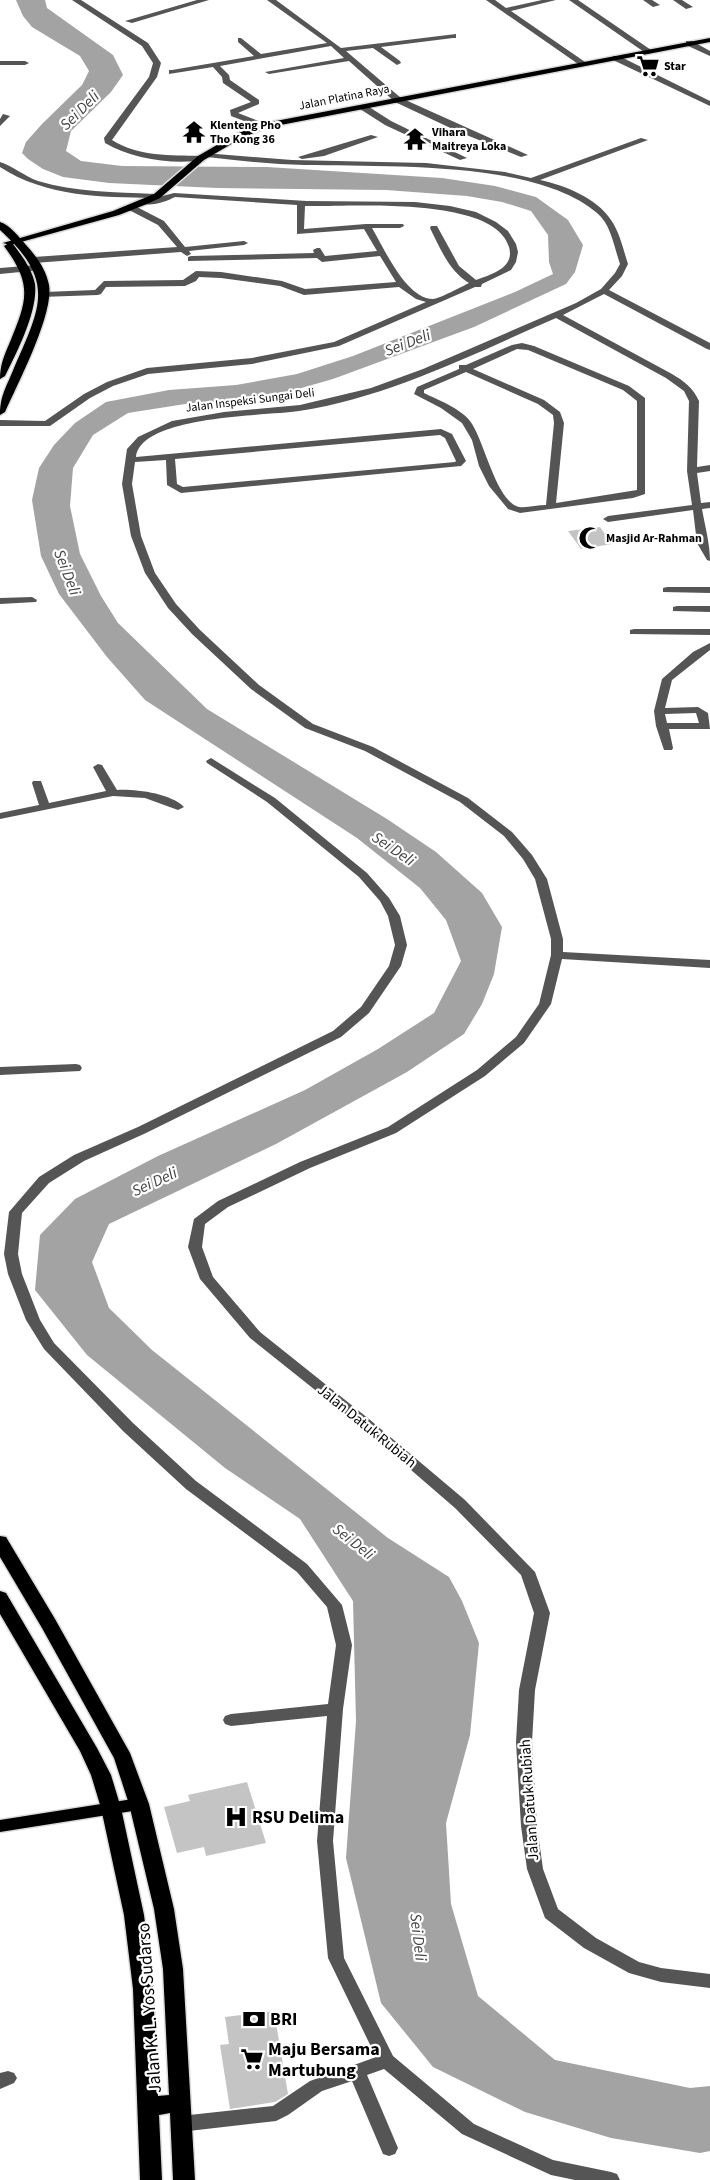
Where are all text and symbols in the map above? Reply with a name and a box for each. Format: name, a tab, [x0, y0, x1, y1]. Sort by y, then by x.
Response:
supermarket icon: Star	[635, 53, 661, 79]
place label: Star	[664, 58, 686, 75]
street label: Jalan Platina Raya	[297, 80, 391, 115]
water label: Sei Deli	[55, 86, 104, 135]
place label: Klenteng Pho Tho Kong 36	[210, 117, 281, 148]
temple icon: Klenteng Pho Tho Kong 36	[181, 119, 207, 145]
place label: Vihara Maitreya Loka	[431, 124, 506, 155]
temple icon: Vihara Maitreya Loka	[402, 126, 428, 152]
water label: Sei Deli	[381, 324, 434, 362]
street label: Jalan Inspeksi Sungai Deli	[185, 384, 315, 417]
mosque icon: Masjid Ar-Rahman	[577, 525, 603, 551]
place label: Masjid Ar-Rahman	[606, 530, 702, 547]
water label: Sei Deli	[48, 546, 86, 599]
water label: Sei Deli	[368, 826, 420, 871]
water label: Sei Deli	[128, 1162, 181, 1202]
street label: Jalan Datuk Rubiah	[313, 1380, 421, 1473]
water label: Sei Deli	[328, 1518, 379, 1565]
street label: Jalan Datuk Rubiah	[515, 1738, 544, 1862]
hospital icon: RSU Delima	[223, 1804, 249, 1830]
place label: RSU Delima	[252, 1805, 344, 1830]
water label: Sei Deli	[404, 1912, 432, 1962]
street label: Jalan K. L. Yos Sudarso	[131, 1922, 168, 2094]
bank icon: BRI	[241, 2006, 267, 2032]
place label: BRI	[270, 2007, 297, 2032]
place label: Maju Bersama Martubung	[268, 2037, 380, 2083]
supermarket icon: Maju Bersama Martubung	[239, 2046, 265, 2072]

